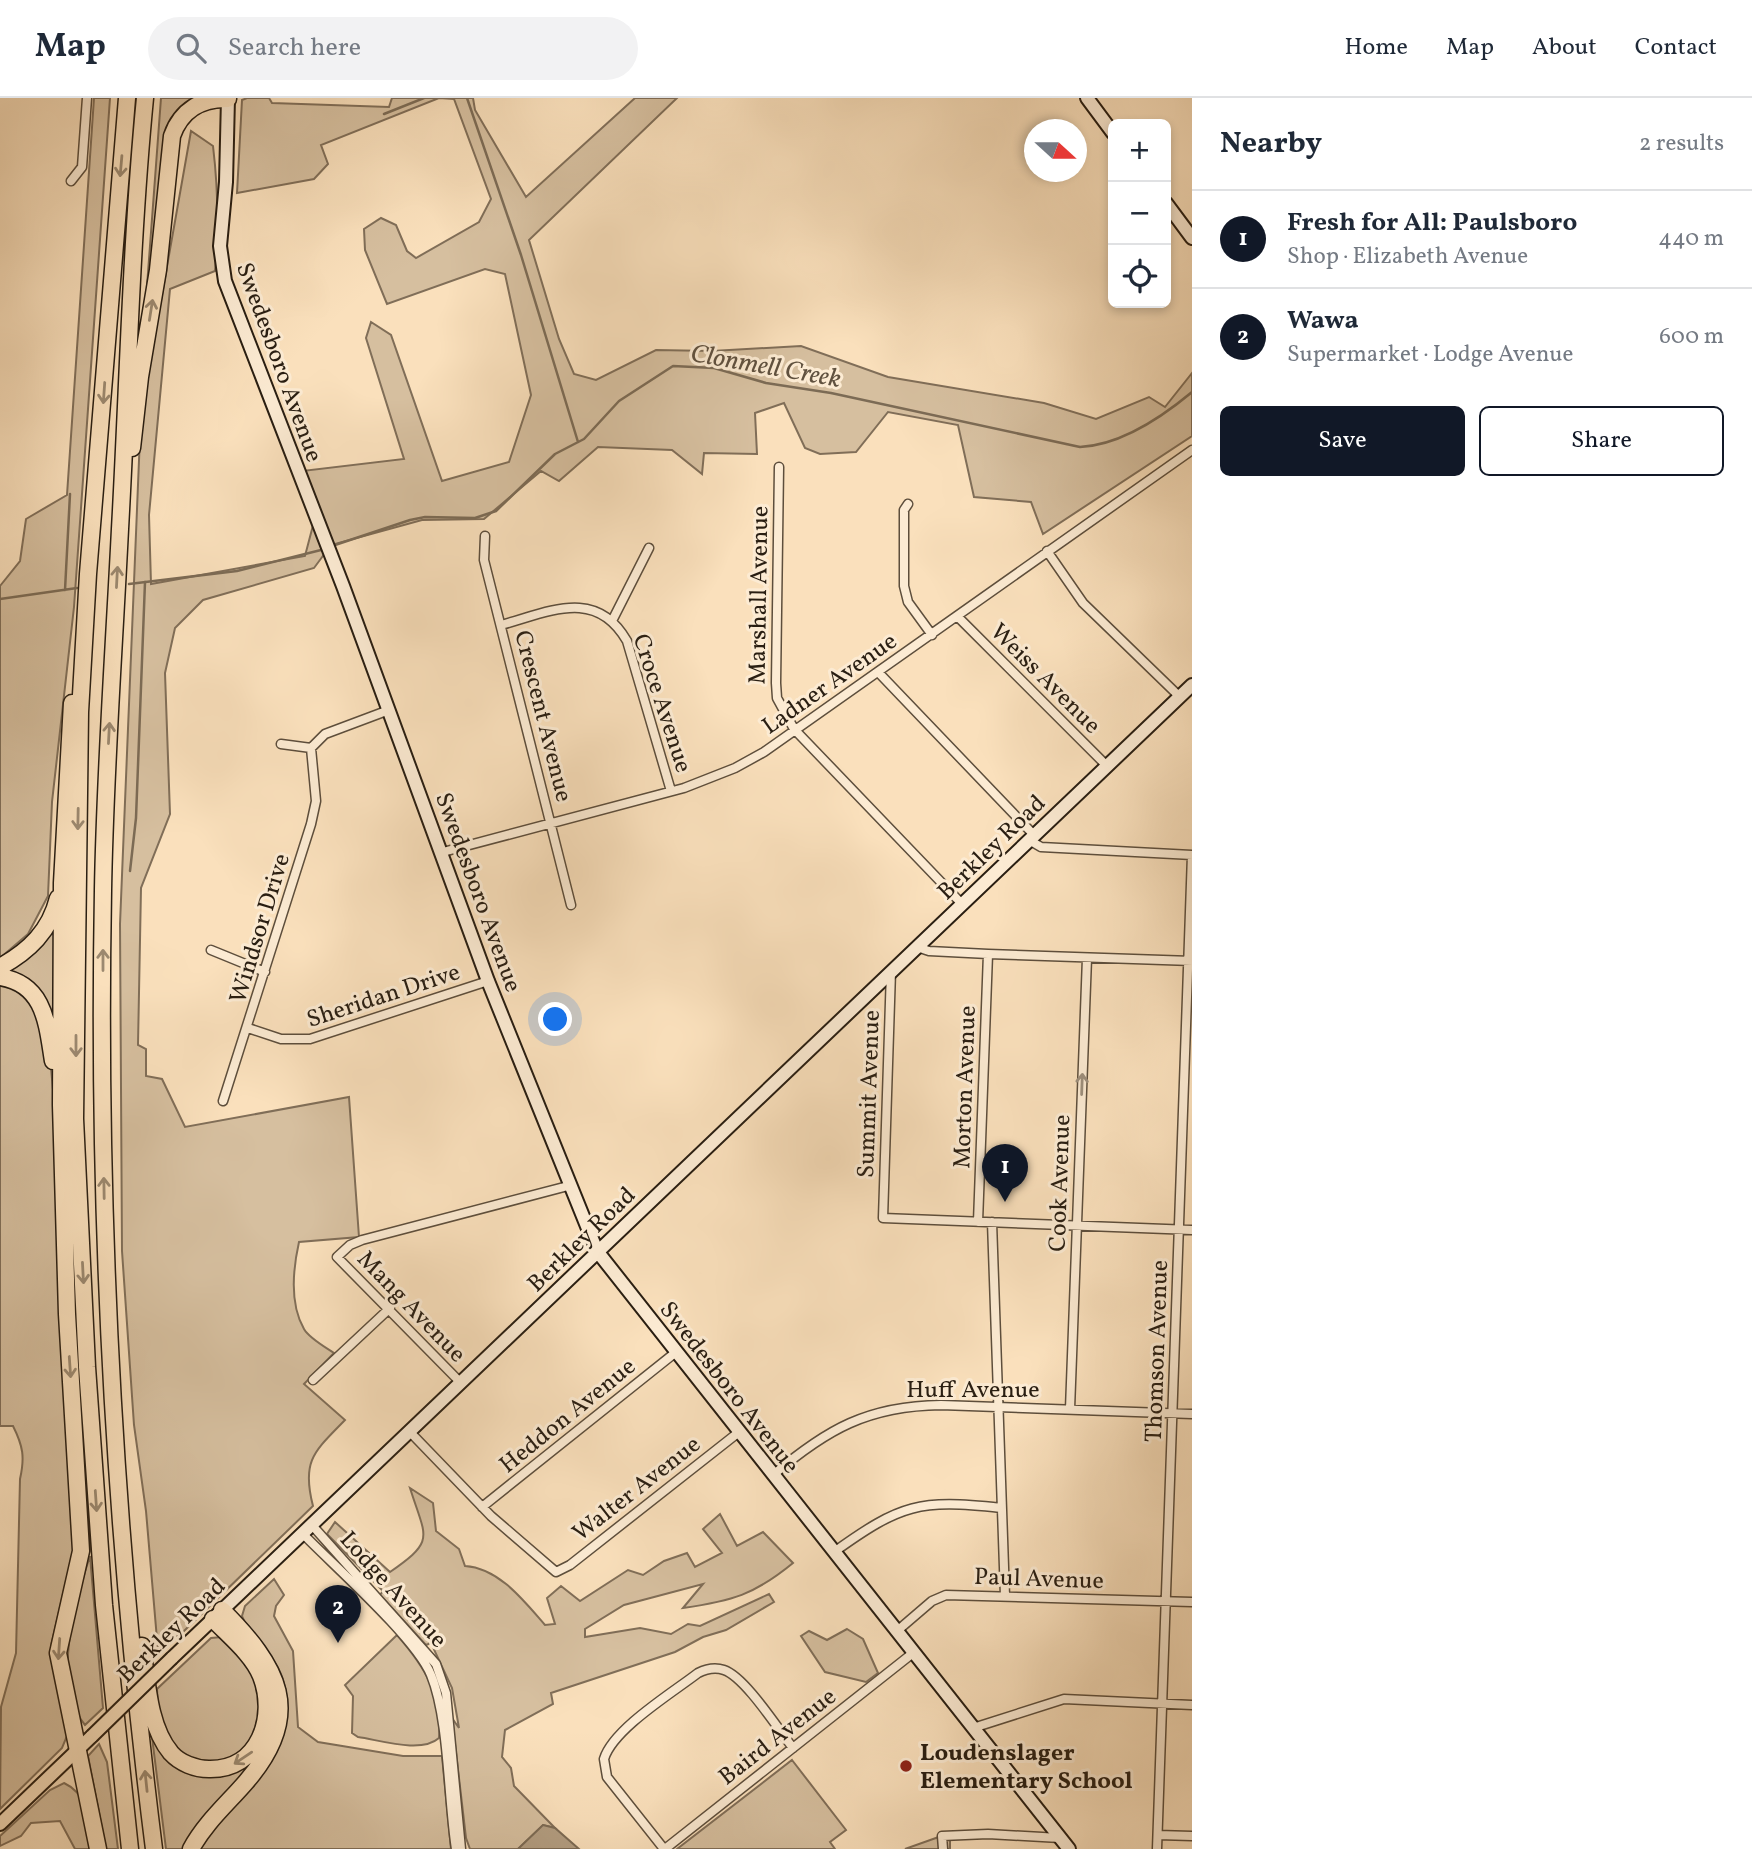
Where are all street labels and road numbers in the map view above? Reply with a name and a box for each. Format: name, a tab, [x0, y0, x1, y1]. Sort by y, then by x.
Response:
street label: Swedesboro Avenue	[226, 258, 330, 467]
street label: Marshall Avenue	[741, 505, 779, 685]
street label: Weiss Avenue	[981, 616, 1108, 743]
street label: Ladner Avenue	[756, 625, 905, 744]
street label: Crescent Avenue	[504, 627, 580, 806]
street label: Croce Avenue	[623, 630, 700, 777]
street label: Swedesboro Avenue	[425, 788, 529, 997]
street label: Berkley Road	[931, 788, 1054, 909]
street label: Windsor Drive	[222, 850, 300, 1008]
street label: Sheridan Drive	[303, 956, 465, 1038]
street label: Morton Avenue	[946, 1005, 986, 1169]
street label: Summit Avenue	[850, 1009, 890, 1179]
street label: Cook Avenue	[1042, 1114, 1080, 1252]
street label: Berkley Road	[521, 1180, 644, 1301]
street label: Mang Avenue	[348, 1244, 473, 1371]
street label: Thomson Avenue	[1138, 1259, 1178, 1443]
street label: Swedesboro Avenue	[650, 1295, 807, 1482]
street label: Heddon Avenue	[493, 1351, 644, 1482]
street label: Huff Avenue	[906, 1374, 1040, 1408]
street label: Walter Avenue	[566, 1429, 709, 1551]
street label: Lodge Avenue	[331, 1524, 454, 1656]
street label: Paul Avenue	[973, 1561, 1104, 1599]
street label: Berkley Road	[111, 1571, 234, 1692]
street label: Baird Avenue	[712, 1681, 844, 1794]

